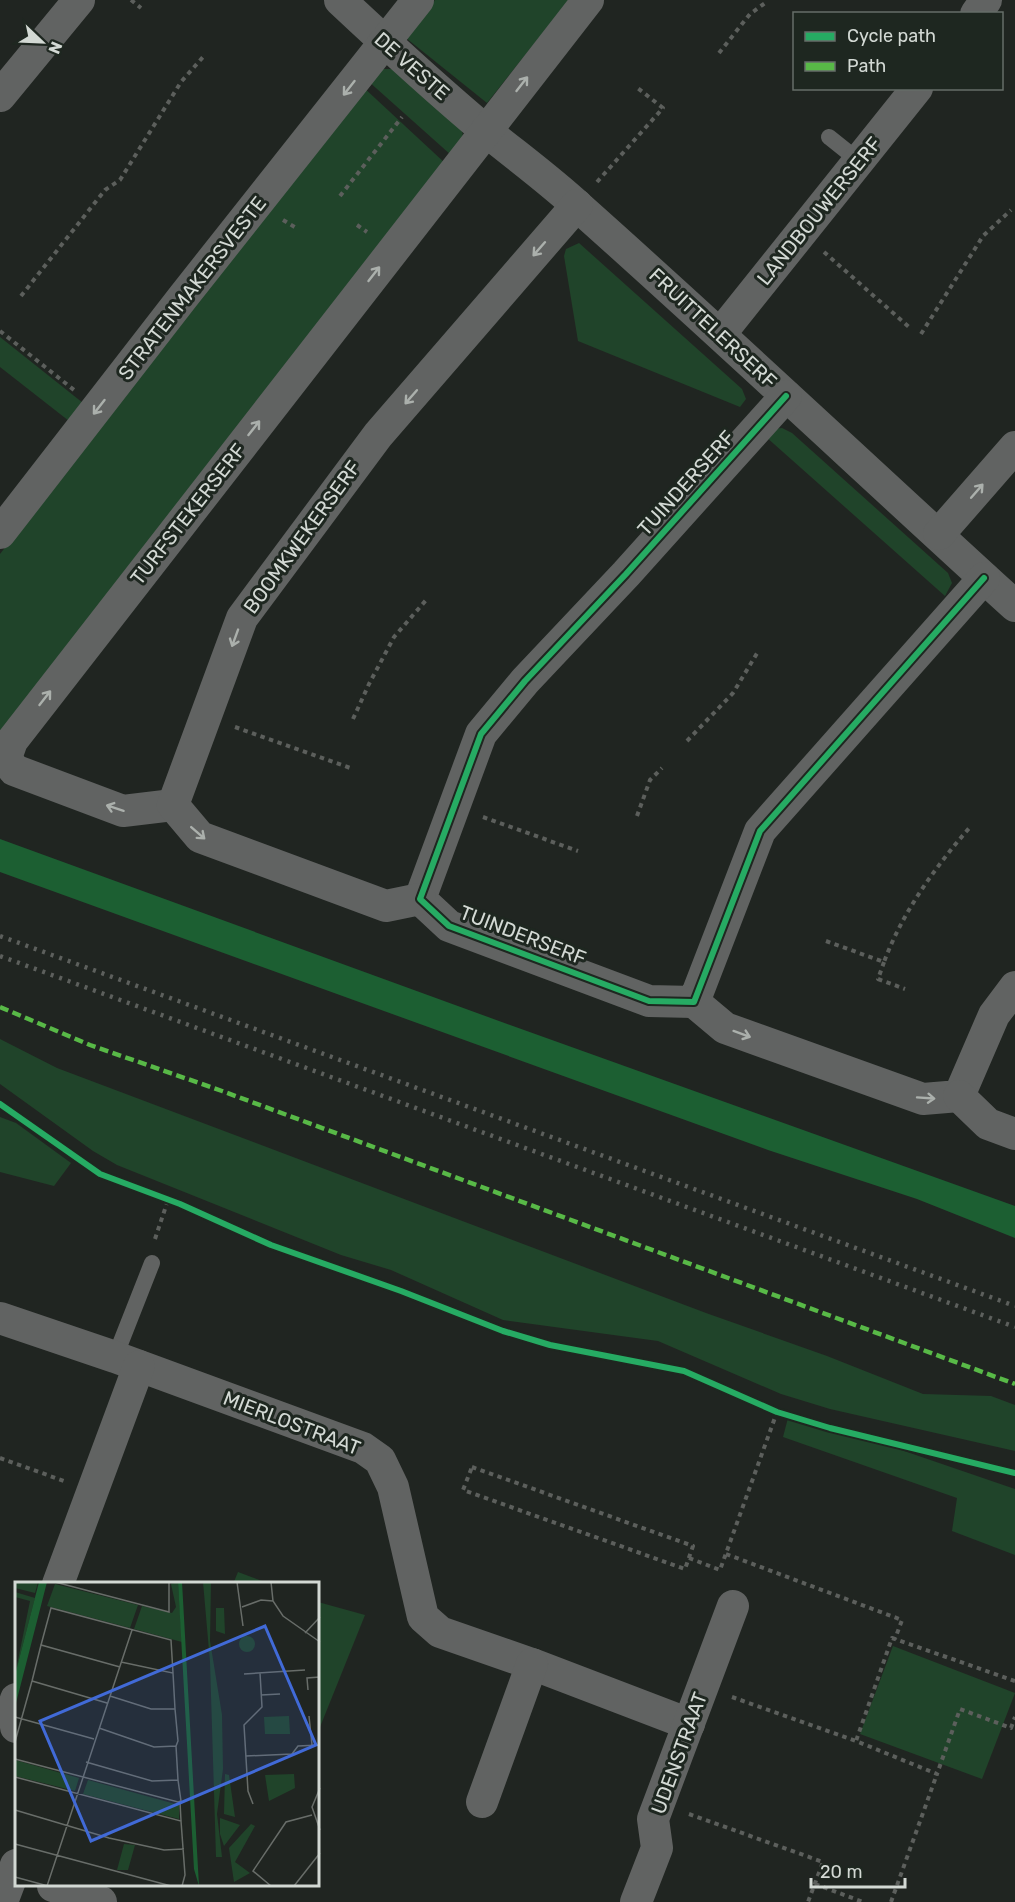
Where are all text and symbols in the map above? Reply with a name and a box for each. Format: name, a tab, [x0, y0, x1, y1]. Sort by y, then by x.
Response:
north arrow	[12, 12, 72, 72]
legend	[793, 12, 1003, 90]
text: Cycle path	[847, 25, 936, 47]
street label: DE VESTE	[370, 27, 454, 105]
text: N	[44, 39, 66, 57]
text: Path	[847, 55, 886, 77]
one-way arrow	[515, 76, 528, 92]
one-way arrow	[342, 80, 355, 96]
street label: LANDBOUWERSERF	[752, 132, 886, 290]
street label: STRATENMAKERSVESTE	[113, 191, 271, 385]
one-way arrow	[532, 241, 546, 256]
street label: FRUITTELERSERF	[644, 263, 782, 393]
one-way arrow	[367, 266, 380, 282]
one-way arrow	[404, 389, 418, 404]
one-way arrow	[92, 399, 105, 415]
one-way arrow	[248, 420, 261, 436]
street label: TUINDERSERF	[632, 425, 740, 541]
street label: TURFSTEKERSERF	[125, 439, 251, 589]
street label: BOOMKWEKERSERF	[238, 456, 366, 618]
one-way arrow	[970, 484, 984, 499]
one-way arrow	[228, 628, 239, 647]
one-way arrow	[38, 690, 51, 706]
one-way arrow	[106, 802, 125, 813]
one-way arrow	[191, 826, 206, 840]
street label: TUINDERSERF	[456, 900, 590, 970]
one-way arrow	[732, 1029, 751, 1040]
one-way arrow	[916, 1092, 935, 1103]
street label: MIERLOSTRAAT	[220, 1386, 364, 1460]
inset map	[15, 1582, 320, 1887]
street label: UDENSTRAAT	[646, 1689, 712, 1817]
scale bar	[811, 1851, 906, 1889]
text: 20 m	[820, 1861, 862, 1883]

